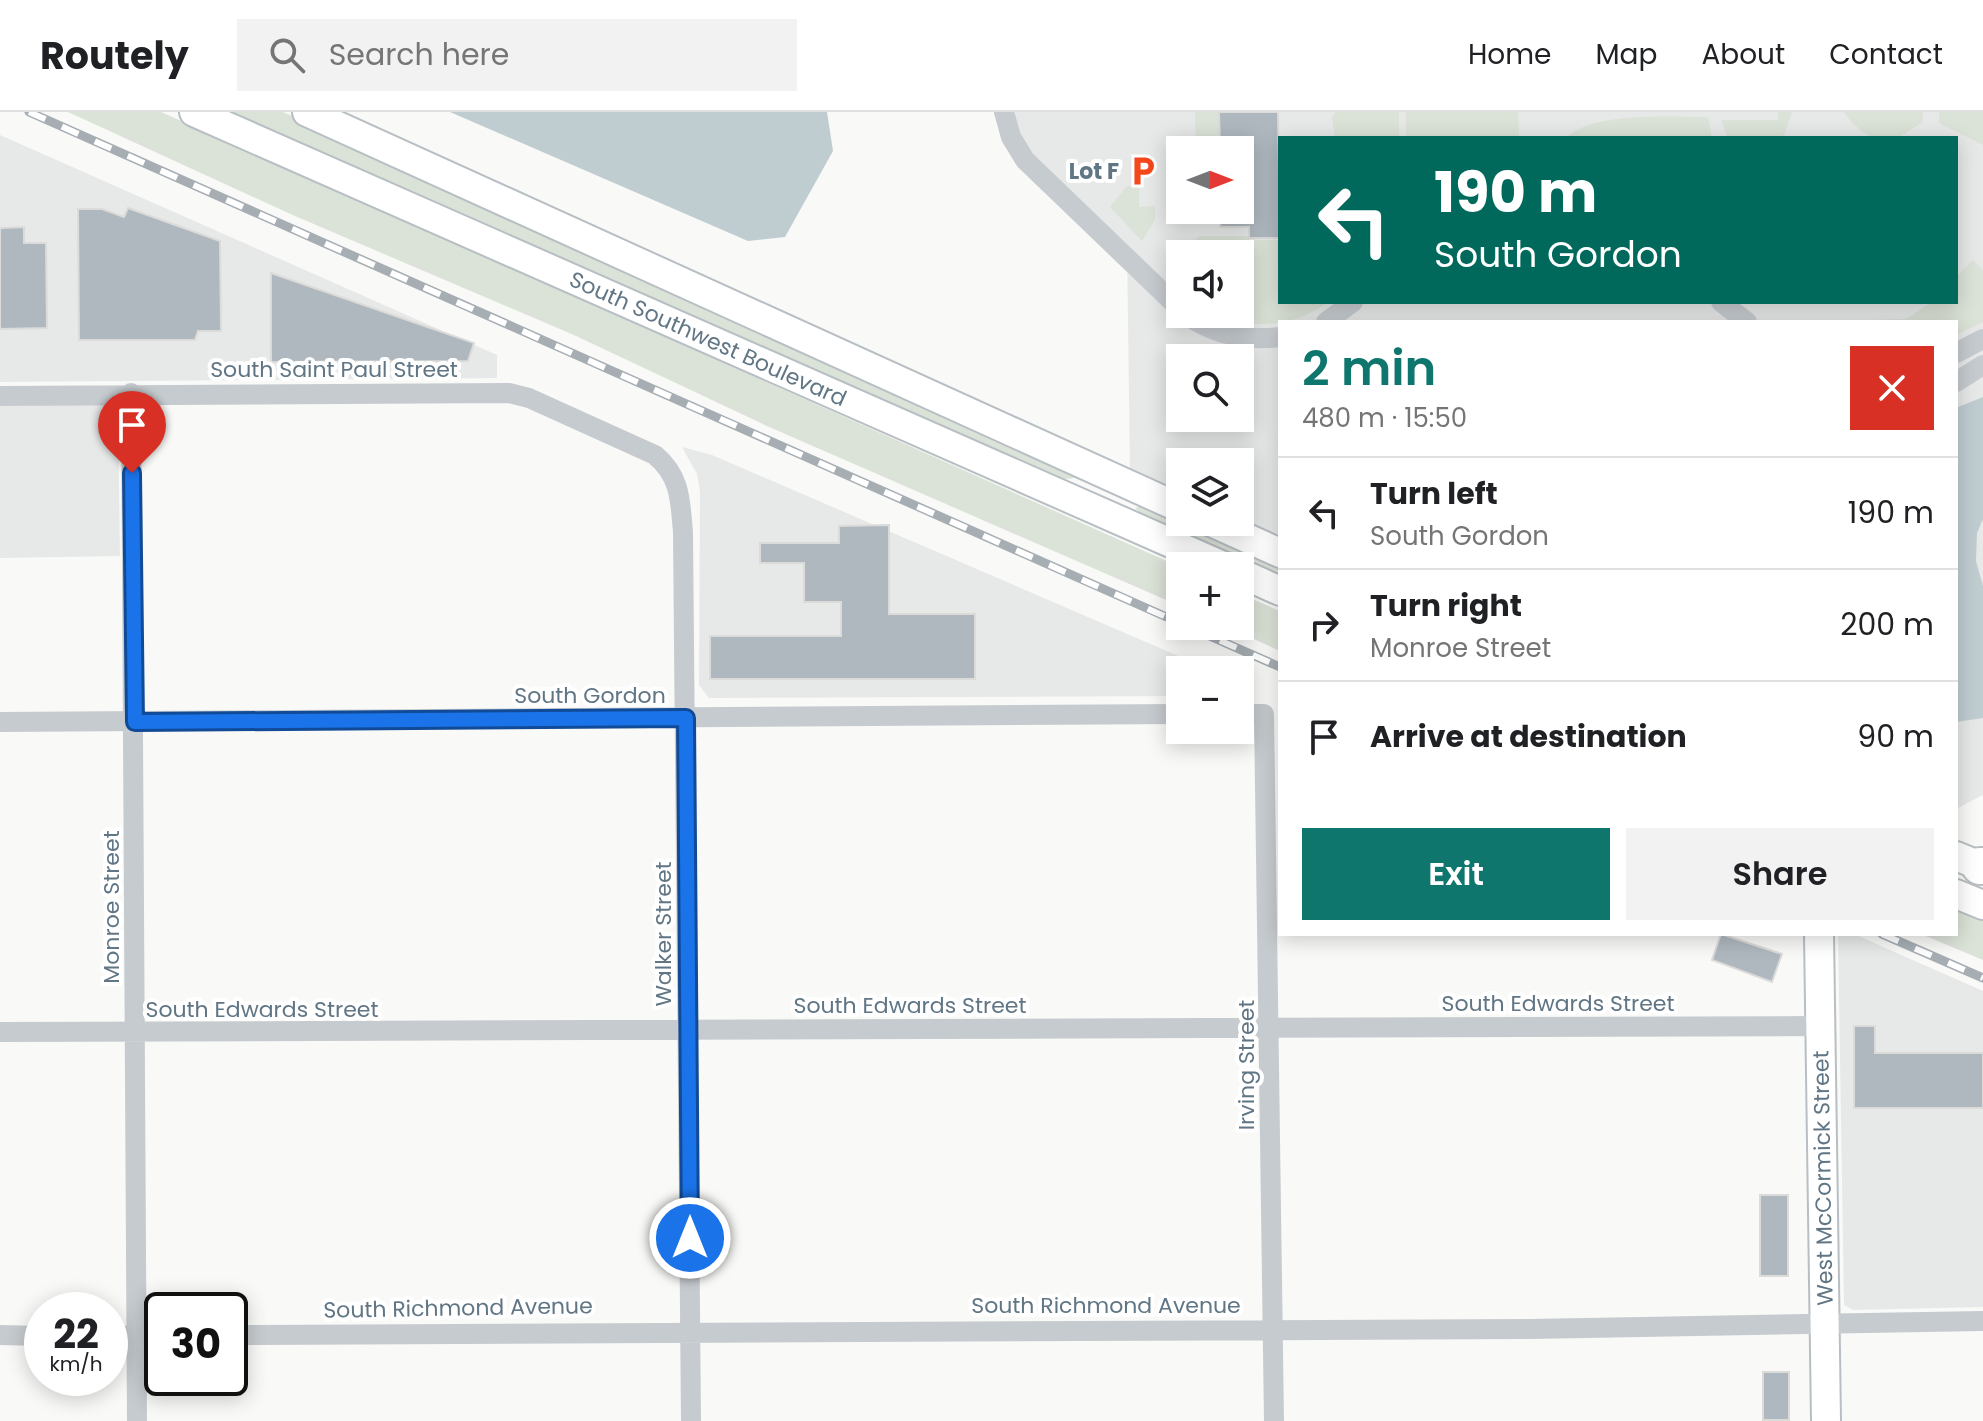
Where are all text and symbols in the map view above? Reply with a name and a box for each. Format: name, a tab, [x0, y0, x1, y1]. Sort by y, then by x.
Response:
search box	[237, 19, 797, 91]
text: Routely	[40, 29, 189, 82]
icon: search	[265, 33, 309, 77]
text: Search here	[329, 33, 509, 76]
text: Home	[1468, 35, 1551, 74]
text: Map	[1595, 35, 1657, 74]
text: About	[1701, 35, 1785, 74]
text: Contact	[1829, 35, 1943, 74]
north arrow	[1166, 136, 1254, 224]
map controls	[1166, 136, 1254, 744]
text: 190 m	[1434, 153, 1597, 232]
parking icon: Lot F	[1126, 154, 1160, 188]
place label: Lot F	[1069, 156, 1119, 187]
icon: left	[1302, 168, 1406, 272]
text: South Gordon	[1434, 229, 1682, 280]
button: sound	[1166, 240, 1254, 328]
street label: South Southwest Boulevard	[565, 264, 851, 414]
text: 2 min	[1302, 335, 1436, 402]
button: search	[1166, 344, 1254, 432]
button: close	[1850, 346, 1934, 430]
street label: South Saint Paul Street	[210, 354, 458, 385]
pin	[98, 391, 166, 473]
text: 480 m · 15:50	[1302, 400, 1467, 436]
icon: arrive	[110, 403, 154, 447]
button: layers	[1166, 448, 1254, 536]
text: Turn left	[1370, 472, 1498, 515]
icon: left	[1302, 491, 1346, 535]
text: 190 m	[1848, 491, 1934, 534]
text: South Gordon	[1370, 518, 1549, 554]
button: +	[1166, 552, 1254, 640]
text: Turn right	[1370, 584, 1522, 627]
icon: right	[1302, 603, 1346, 647]
text: 200 m	[1840, 603, 1934, 646]
text: Monroe Street	[1370, 630, 1551, 666]
button: −	[1166, 656, 1254, 744]
street label: South Gordon	[514, 680, 666, 711]
icon: arrive	[1302, 715, 1346, 759]
text: Arrive at destination	[1370, 715, 1687, 758]
text: 90 m	[1857, 715, 1934, 758]
button: Exit	[1302, 828, 1610, 920]
button: Share	[1626, 828, 1934, 920]
street label: Monroe Street	[96, 830, 127, 984]
street label: Walker Street	[648, 861, 679, 1007]
street label: South Edwards Street	[1442, 988, 1674, 1019]
street label: South Edwards Street	[794, 990, 1026, 1021]
street label: South Edwards Street	[146, 994, 378, 1025]
street label: Irving Street	[1231, 1000, 1262, 1130]
street label: West McCormick Street	[1805, 1050, 1841, 1306]
position arrow	[648, 1196, 732, 1280]
street label: South Richmond Avenue	[323, 1290, 593, 1326]
street label: South Richmond Avenue	[971, 1290, 1241, 1321]
speed limit sign: 30	[144, 1292, 248, 1396]
text: 22	[53, 1306, 99, 1362]
text: km/h	[49, 1350, 103, 1378]

